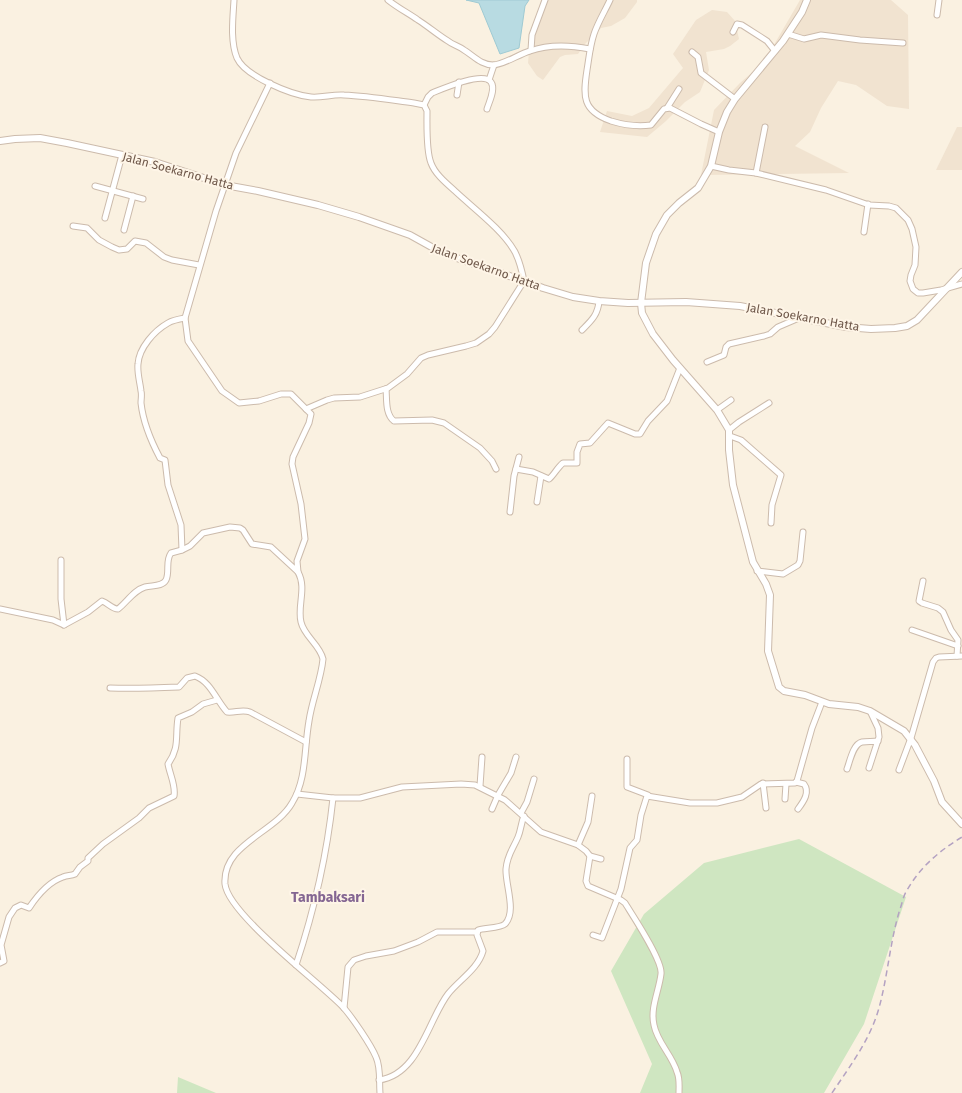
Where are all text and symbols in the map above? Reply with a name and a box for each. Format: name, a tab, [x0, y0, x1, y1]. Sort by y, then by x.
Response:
street label: Jalan Soekarno Hatta	[121, 149, 235, 193]
street label: Jalan Soekarno Hatta	[430, 241, 542, 293]
street label: Jalan Soekarno Hatta	[745, 300, 861, 334]
district label: Tambaksari	[291, 889, 365, 906]

